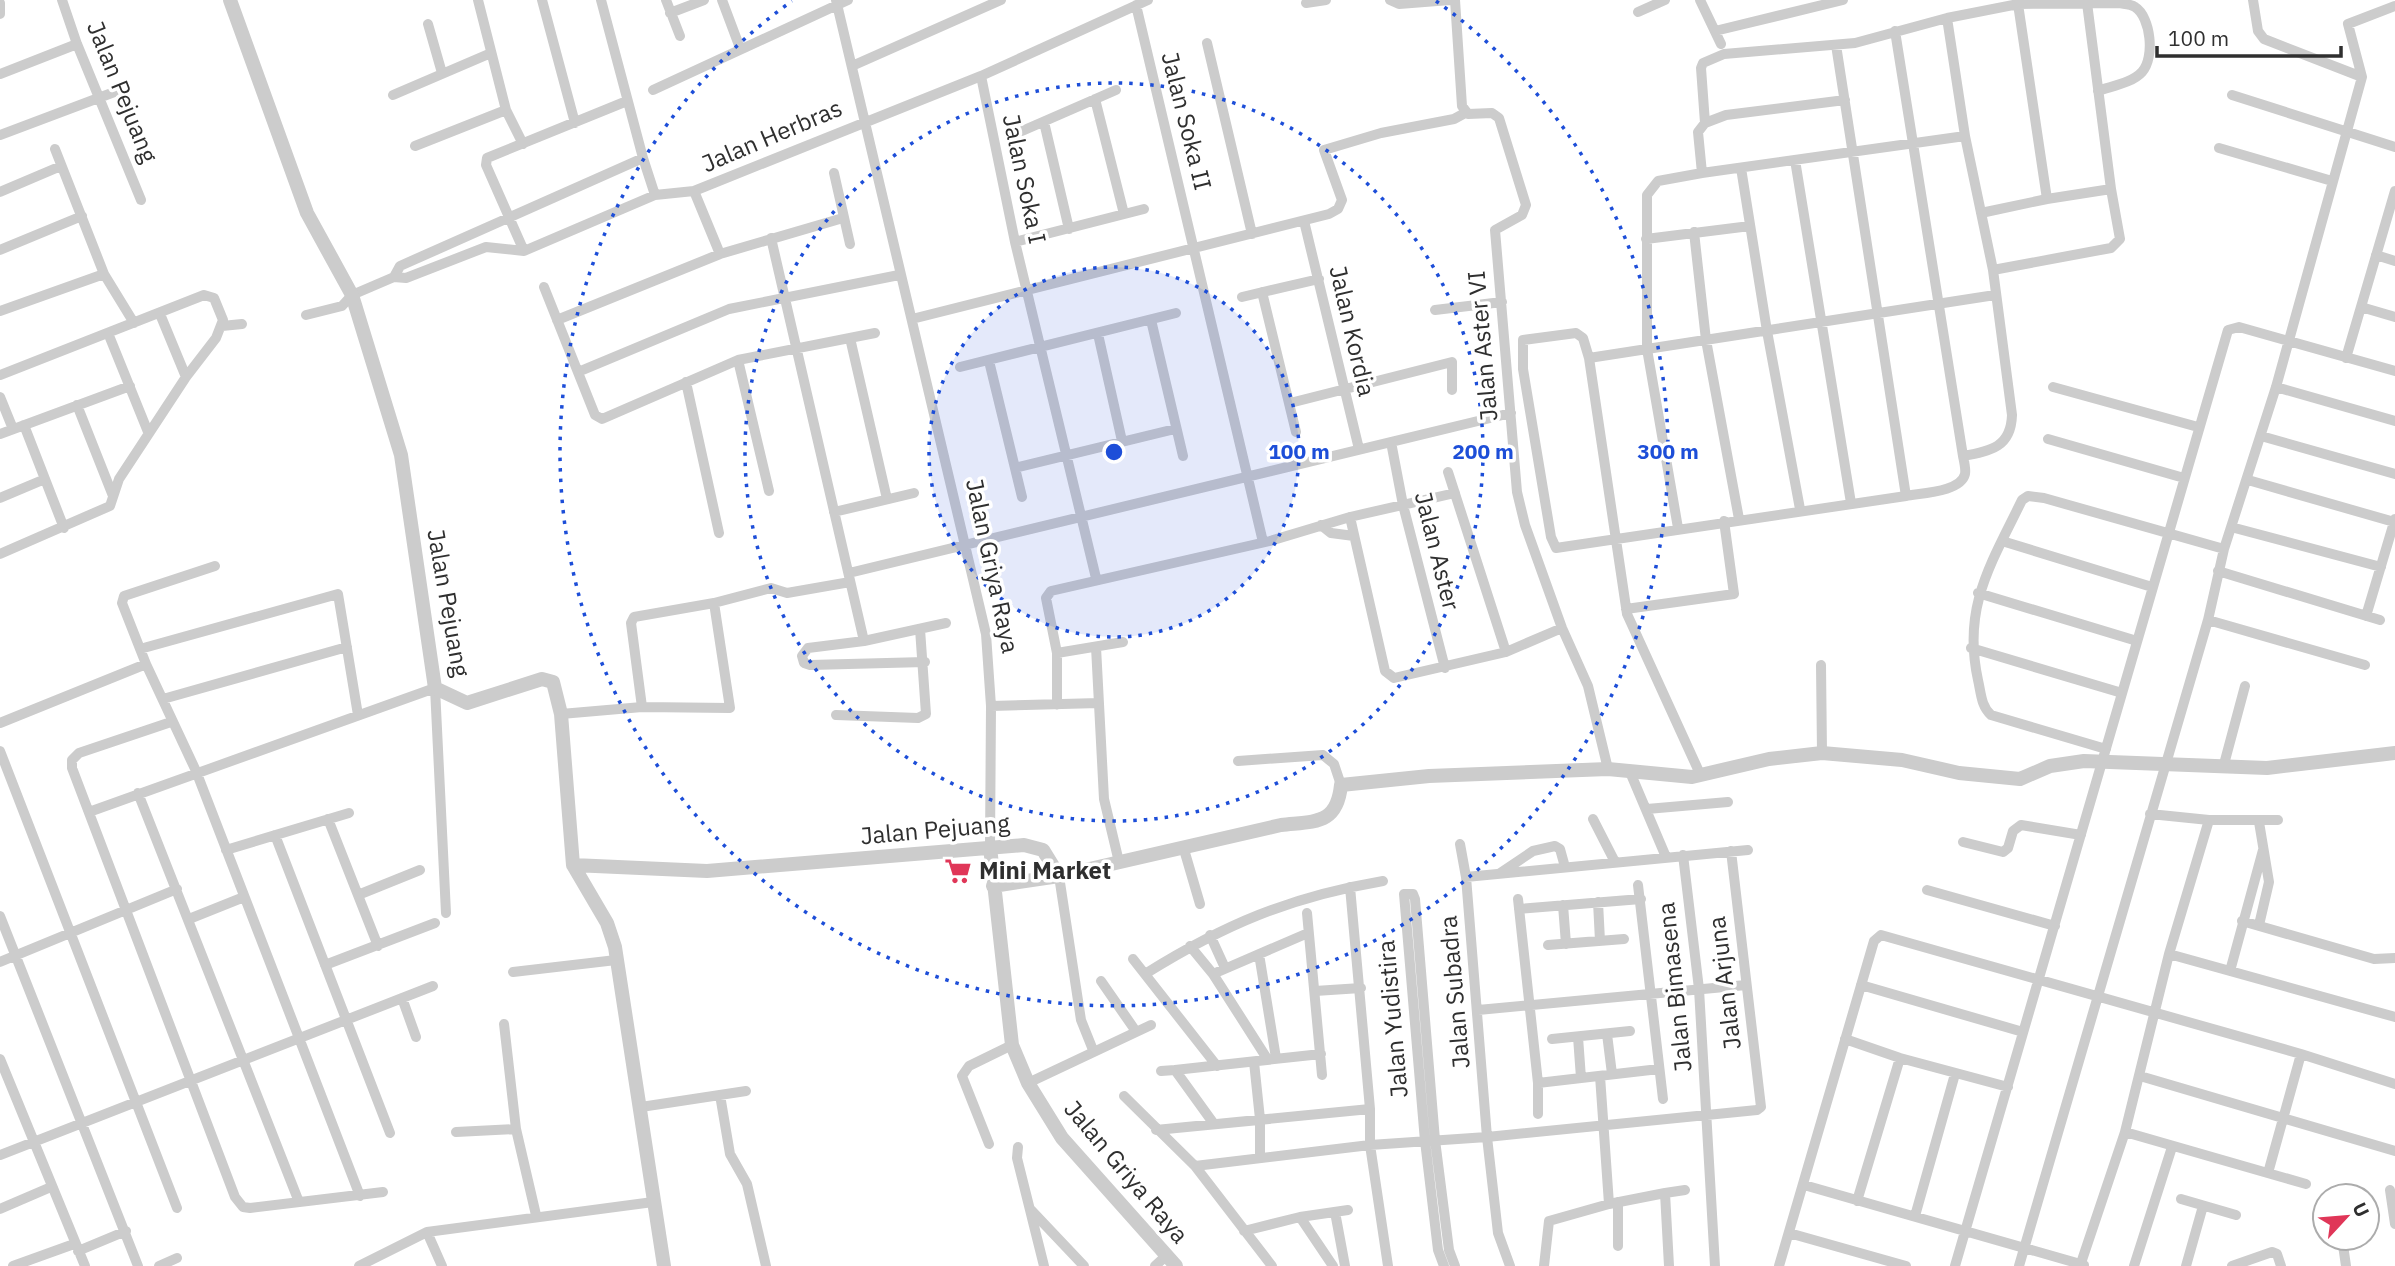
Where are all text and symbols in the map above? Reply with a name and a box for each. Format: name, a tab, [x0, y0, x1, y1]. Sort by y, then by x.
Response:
scale bar	[2157, 14, 2341, 58]
street label: Jalan Pejuang	[80, 16, 166, 167]
text: 100 m	[2168, 24, 2229, 52]
street label: Jalan Soka II	[1154, 48, 1220, 193]
street label: Jalan Herbras	[696, 91, 847, 179]
street label: Jalan Soka I	[996, 111, 1054, 247]
street label: Jalan Kordia	[1322, 262, 1384, 399]
street label: Jalan Aster VI	[1459, 270, 1505, 423]
text: 100 m	[1268, 437, 1330, 465]
text: 200 m	[1452, 437, 1514, 465]
text: 300 m	[1637, 437, 1699, 465]
centre of rings	[1102, 440, 1126, 464]
street label: Jalan Griya Raya	[959, 476, 1027, 656]
street label: Jalan Aster	[1408, 488, 1468, 613]
street label: Jalan Pejuang	[420, 526, 478, 680]
street label: Jalan Pejuang	[859, 807, 1011, 851]
place label: Mini Market	[979, 854, 1111, 886]
supermarket icon: Mini Market	[943, 856, 973, 886]
street label: Jalan Bimasena	[1649, 900, 1699, 1074]
street label: Jalan Subadra	[1431, 914, 1477, 1070]
street label: Jalan Arjuna	[1700, 915, 1748, 1052]
street label: Jalan Yudistira	[1369, 939, 1415, 1099]
street label: Jalan Griya Raya	[1057, 1093, 1196, 1250]
north arrow	[2311, 1182, 2381, 1252]
text: U	[2348, 1198, 2375, 1221]

